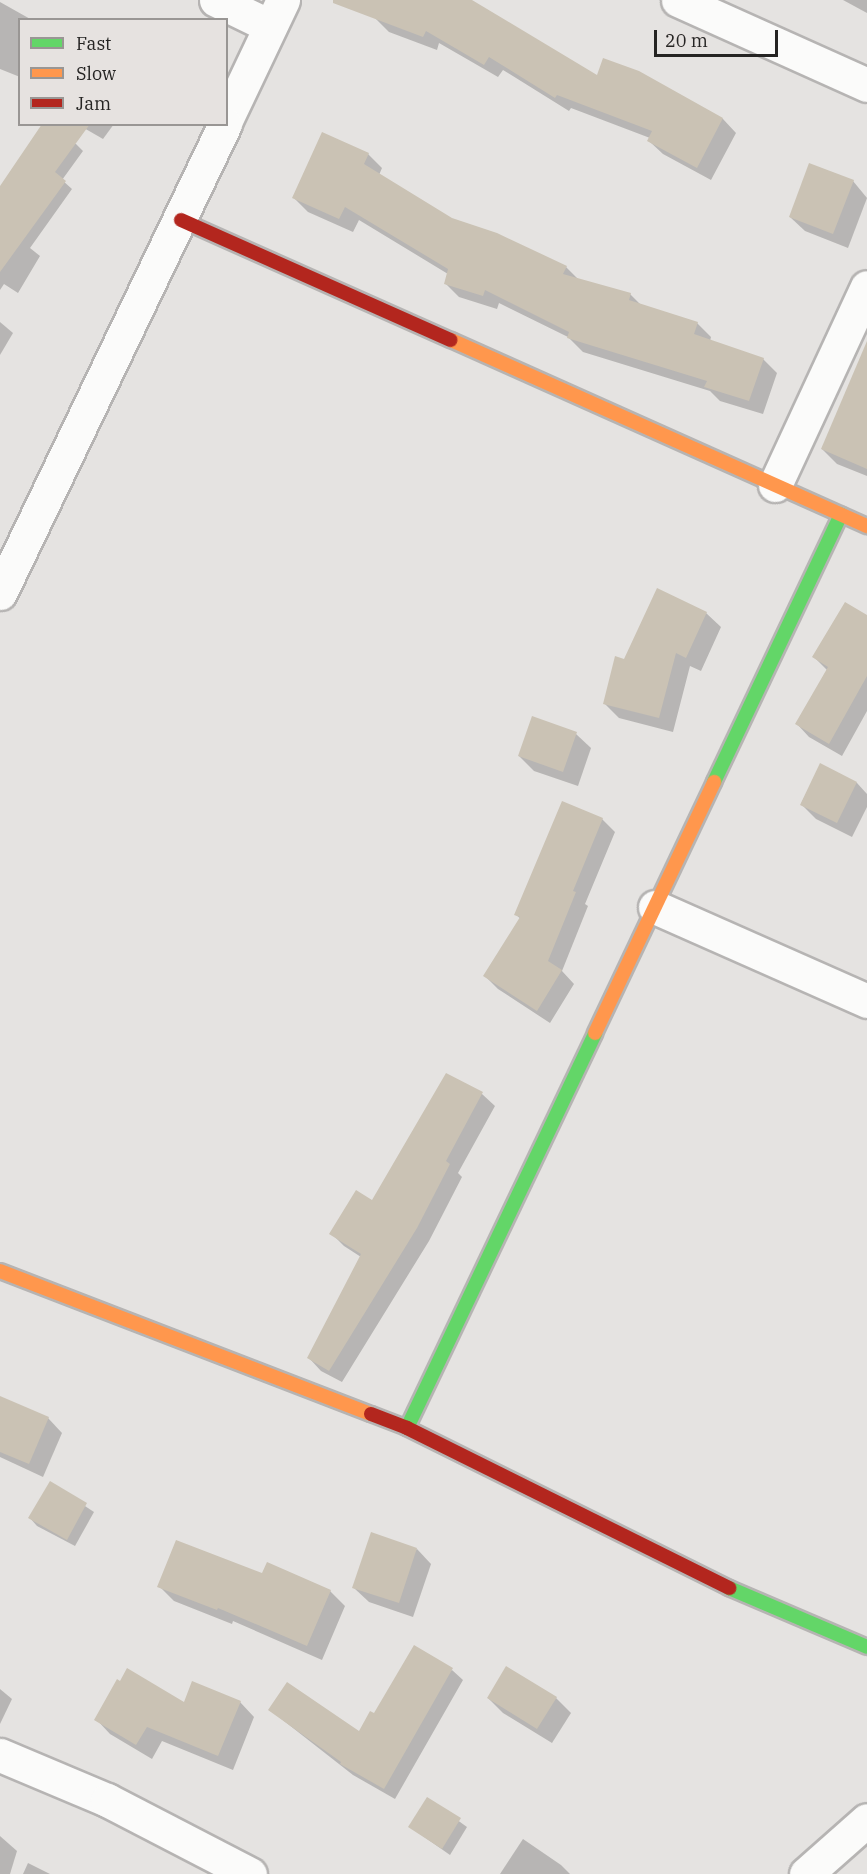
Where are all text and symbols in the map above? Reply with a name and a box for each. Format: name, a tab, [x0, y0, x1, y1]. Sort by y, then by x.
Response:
legend	[18, 18, 228, 126]
scale bar	[657, 18, 782, 56]
text: 20 m	[665, 29, 708, 52]
text: Fast	[76, 32, 111, 55]
text: Slow	[76, 62, 116, 85]
text: Jam	[76, 92, 111, 115]

